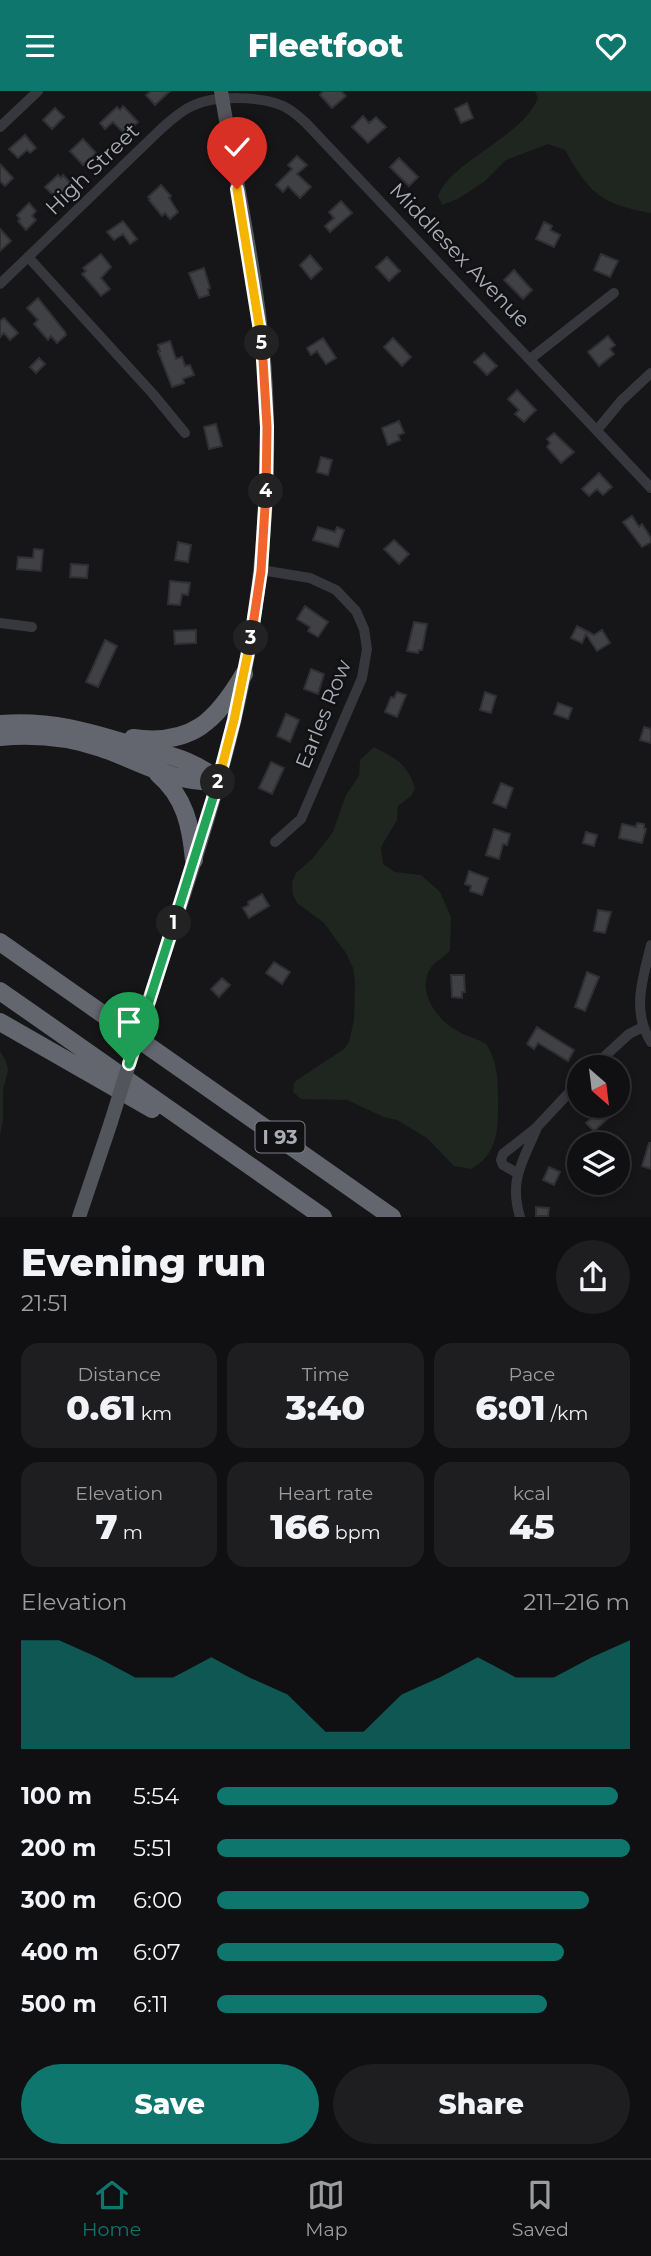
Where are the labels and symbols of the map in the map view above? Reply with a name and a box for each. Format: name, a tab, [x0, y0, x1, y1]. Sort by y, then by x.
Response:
pin	[207, 117, 267, 189]
street label: High Street	[40, 118, 144, 220]
street label: Middlesex Avenue	[385, 178, 535, 332]
pin: 5	[244, 325, 280, 361]
pin: 4	[248, 473, 284, 509]
pin: 3	[233, 621, 268, 655]
street label: Earles Row	[290, 655, 356, 772]
pin: 2	[200, 765, 235, 799]
pin: 1	[156, 905, 192, 941]
pin	[99, 992, 159, 1064]
north arrow	[567, 1055, 630, 1118]
road number: I 93	[256, 1121, 304, 1153]

